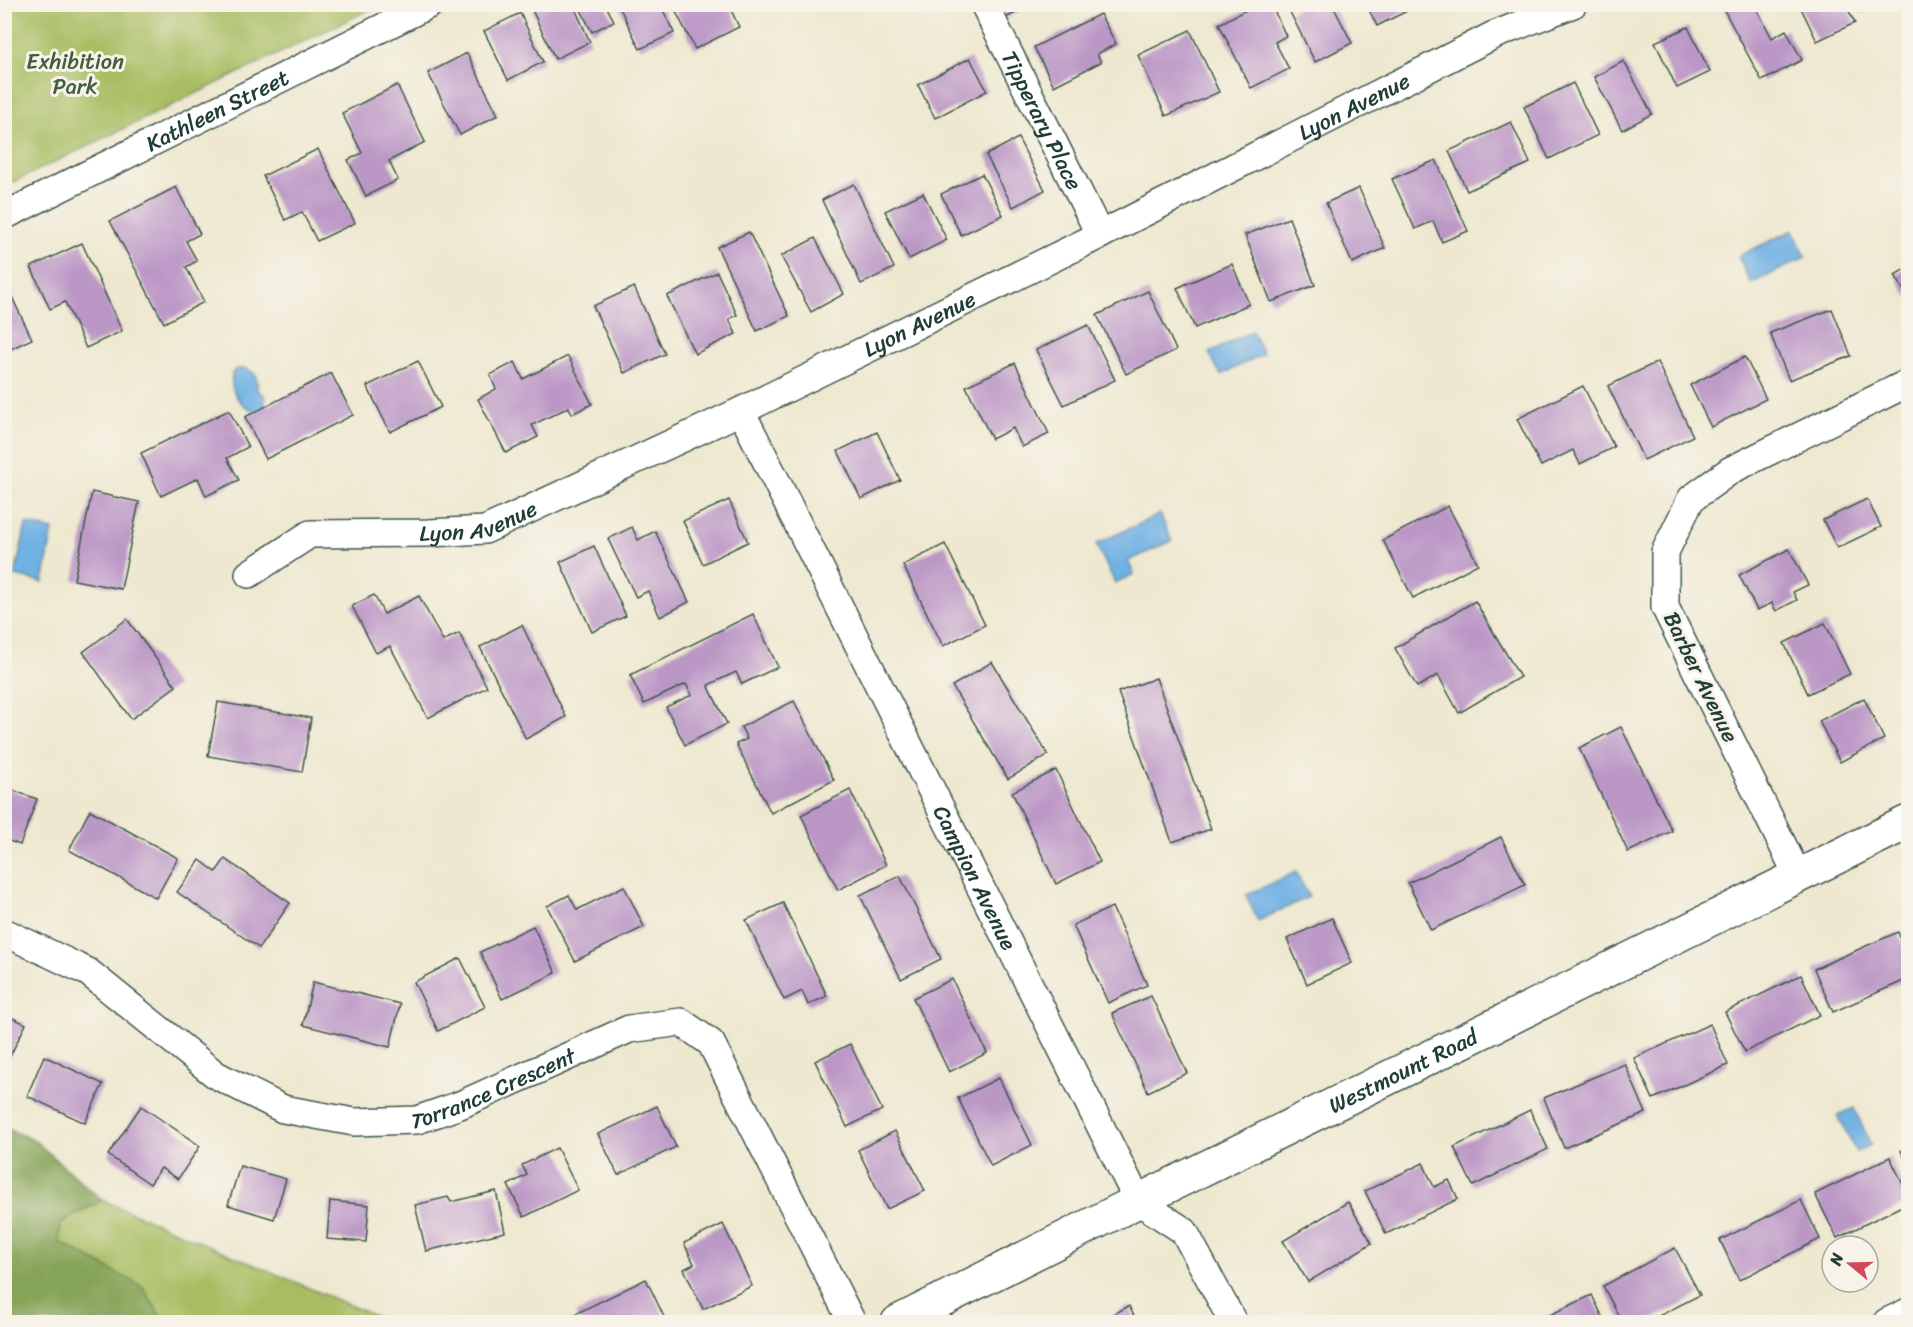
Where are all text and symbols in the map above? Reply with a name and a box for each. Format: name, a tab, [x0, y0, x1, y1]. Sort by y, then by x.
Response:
park label: Exhibition Park	[26, 42, 124, 106]
street label: Tipperary Place	[991, 43, 1094, 197]
street label: Kathleen Street	[138, 58, 296, 162]
street label: Lyon Avenue	[1291, 61, 1417, 151]
street label: Lyon Avenue	[856, 279, 982, 368]
street label: Lyon Avenue	[419, 489, 544, 553]
street label: Barber Avenue	[1652, 605, 1750, 749]
street label: Campion Avenue	[922, 798, 1029, 957]
street label: Westmount Road	[1321, 1017, 1486, 1124]
street label: Torrance Crescent	[411, 1036, 583, 1140]
north arrow	[1820, 1234, 1880, 1294]
text: N	[1820, 1248, 1852, 1270]

